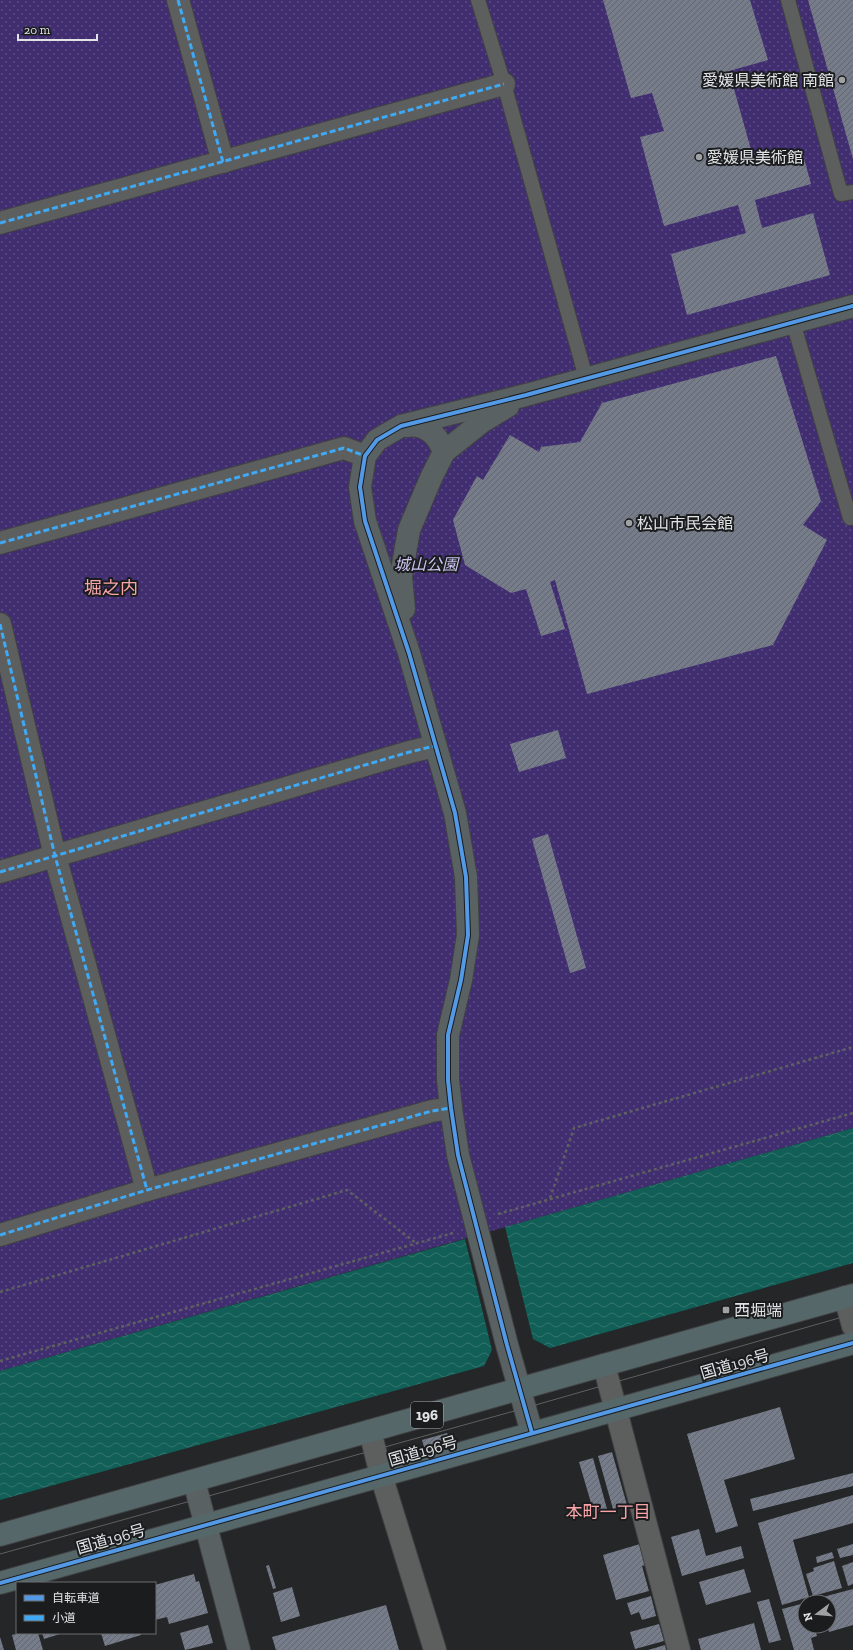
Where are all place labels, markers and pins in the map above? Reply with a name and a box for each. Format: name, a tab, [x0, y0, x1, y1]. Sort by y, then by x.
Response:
place label: 愛媛県美術館 南館	[702, 71, 834, 90]
marker: 愛媛県美術館 南館	[837, 75, 847, 85]
place label: 愛媛県美術館	[707, 148, 803, 167]
marker: 愛媛県美術館	[694, 152, 704, 162]
place label: 松山市民会館	[637, 514, 733, 533]
marker: 松山市民会館	[624, 518, 634, 528]
place label: 西堀端	[734, 1301, 782, 1320]
marker: 西堀端	[721, 1305, 731, 1315]

